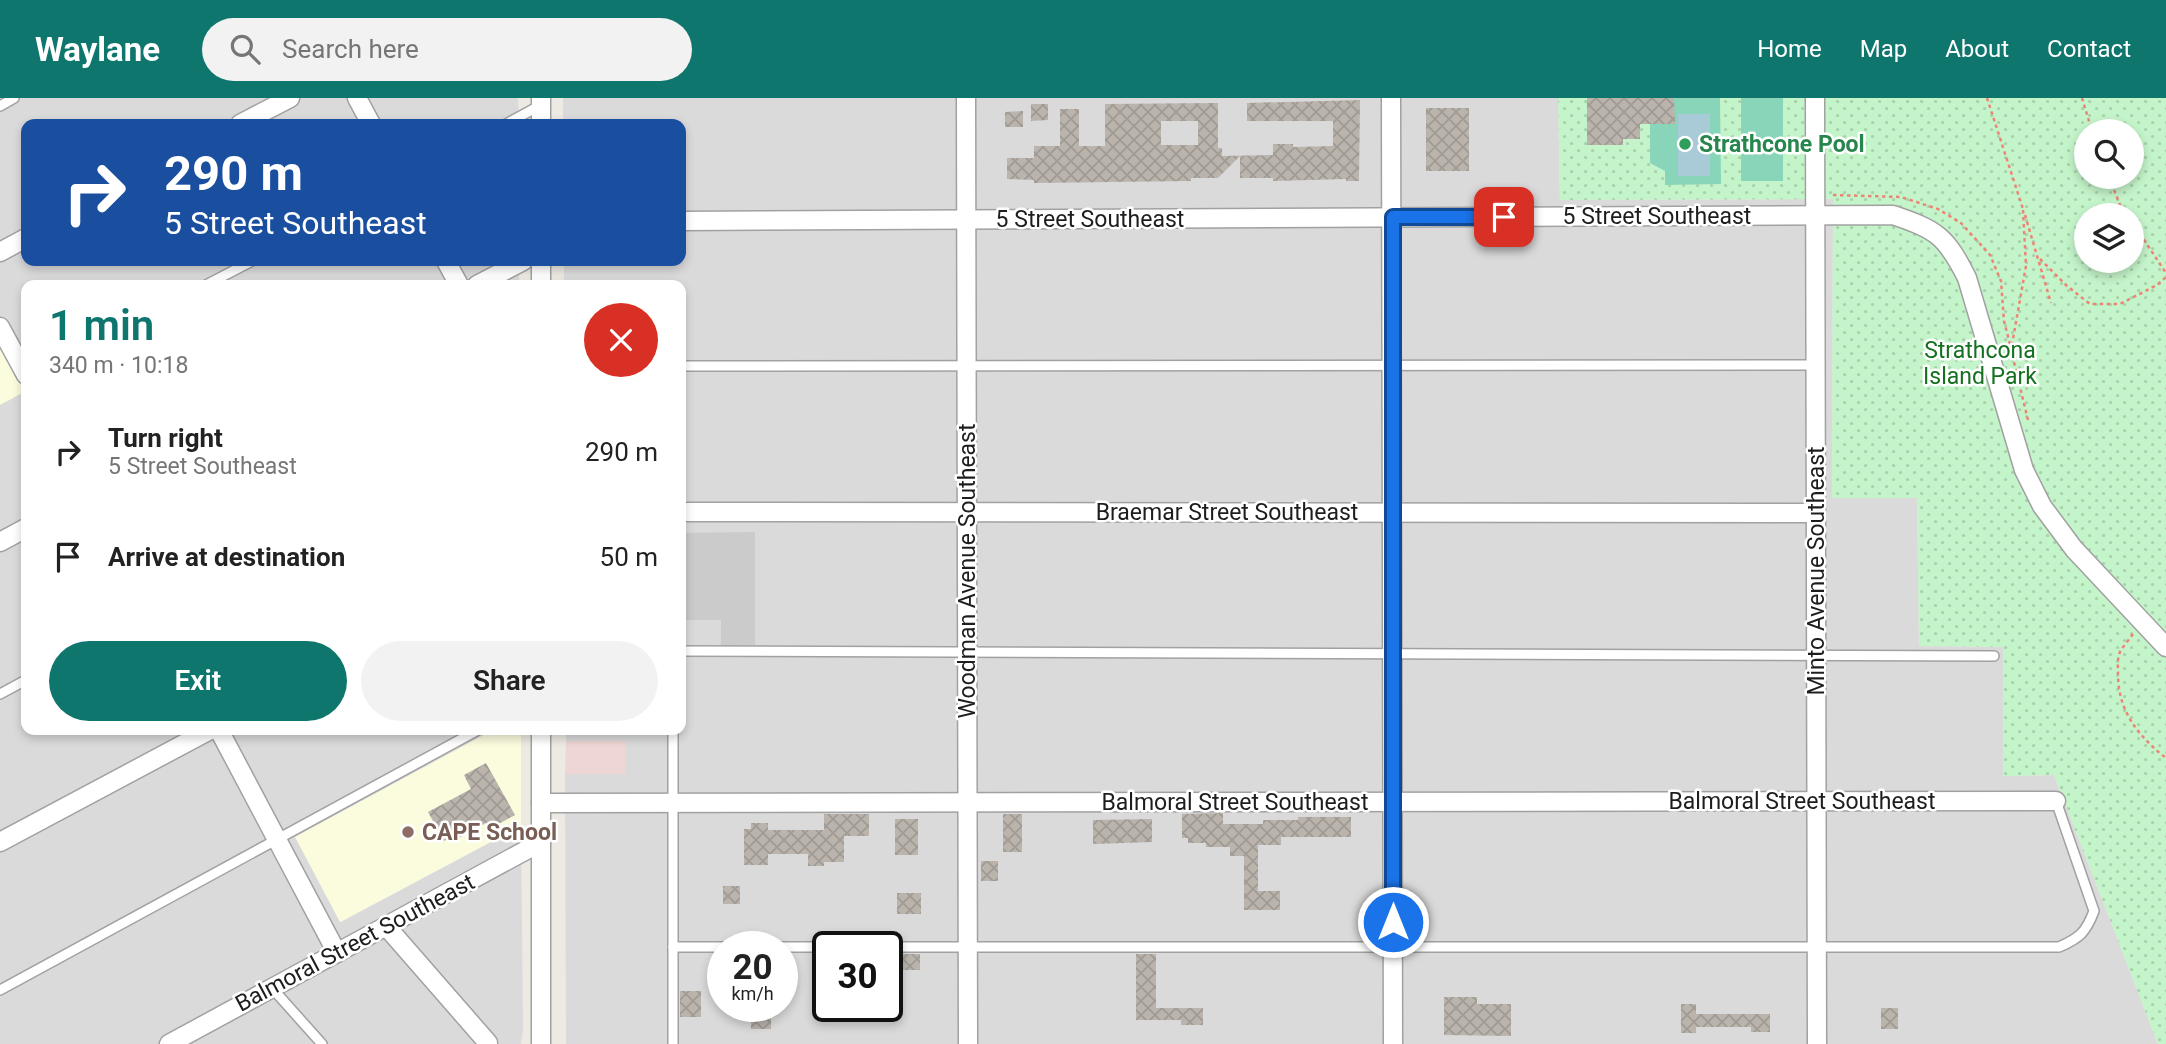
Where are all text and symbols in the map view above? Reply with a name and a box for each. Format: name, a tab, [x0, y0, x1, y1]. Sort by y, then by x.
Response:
search box	[202, 18, 692, 81]
text: Waylane	[35, 30, 160, 69]
icon: search	[226, 30, 264, 68]
text: Search here	[282, 34, 419, 64]
text: Home	[1757, 35, 1822, 63]
text: Map	[1860, 35, 1907, 63]
text: About	[1945, 35, 2009, 63]
text: Contact	[2047, 35, 2131, 63]
map controls	[2074, 119, 2144, 273]
button: search	[2074, 119, 2144, 189]
place label: Strathcone Pool	[1699, 131, 1865, 158]
marker: Strathcone Pool	[1677, 136, 1693, 152]
text: 290 m	[164, 145, 303, 202]
icon: right	[49, 147, 140, 238]
pin	[1474, 187, 1534, 247]
icon: arrive	[1485, 198, 1523, 236]
street label: 5 Street Southeast	[1563, 203, 1751, 230]
button: layers	[2074, 203, 2144, 273]
text: 5 Street Southeast	[164, 204, 427, 242]
street label: 5 Street Southeast	[996, 206, 1184, 233]
text: 1 min	[49, 301, 154, 350]
button: close	[584, 303, 658, 377]
park label: Strathcona Island Park	[1923, 337, 2037, 390]
text: 340 m · 10:18	[49, 352, 188, 379]
text: Turn right	[108, 423, 223, 453]
street label: Woodman Avenue Southeast	[954, 423, 981, 719]
icon: right	[49, 433, 87, 471]
text: 290 m	[585, 437, 658, 467]
street label: Minto Avenue Southeast	[1803, 446, 1830, 696]
text: 5 Street Southeast	[108, 453, 297, 480]
street label: Braemar Street Southeast	[1096, 499, 1358, 526]
icon: arrive	[49, 538, 87, 576]
text: Arrive at destination	[108, 542, 345, 572]
text: 50 m	[600, 542, 658, 572]
button: Exit	[49, 641, 347, 721]
button: Share	[361, 641, 658, 721]
street label: Balmoral Street Southeast	[1668, 788, 1936, 815]
street label: Balmoral Street Southeast	[1101, 789, 1369, 816]
place label: CAPE School	[422, 819, 557, 846]
marker: CAPE School	[400, 824, 416, 840]
street label: Balmoral Street Southeast	[231, 868, 479, 1018]
position arrow	[1356, 885, 1430, 959]
speed limit sign: 30	[812, 931, 903, 1022]
text: 20	[732, 947, 773, 988]
text: km/h	[731, 983, 774, 1004]

